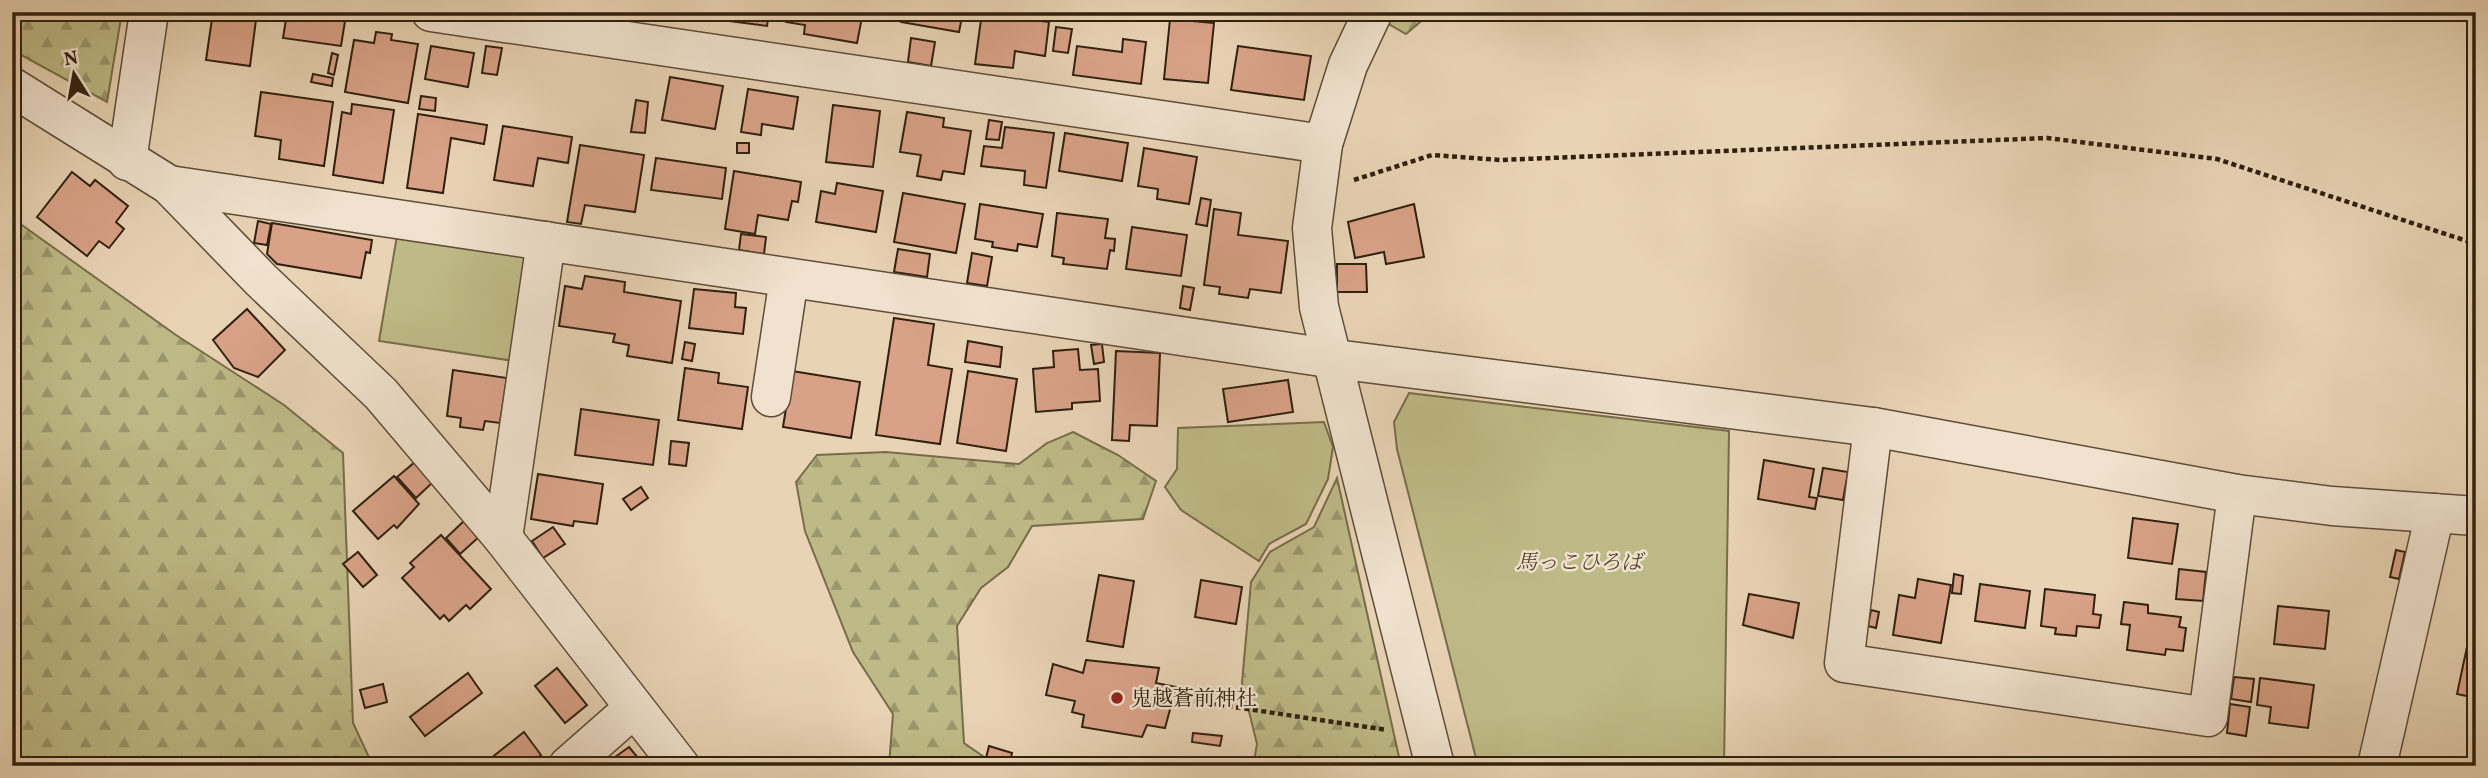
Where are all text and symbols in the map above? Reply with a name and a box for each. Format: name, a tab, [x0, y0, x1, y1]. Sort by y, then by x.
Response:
north arrow	[38, 38, 108, 108]
text: N	[62, 45, 81, 73]
park label: 馬っこひろば	[1516, 549, 1646, 578]
place label: 鬼越蒼前神社	[1131, 685, 1257, 714]
marker: 鬼越蒼前神社	[1109, 690, 1125, 706]

